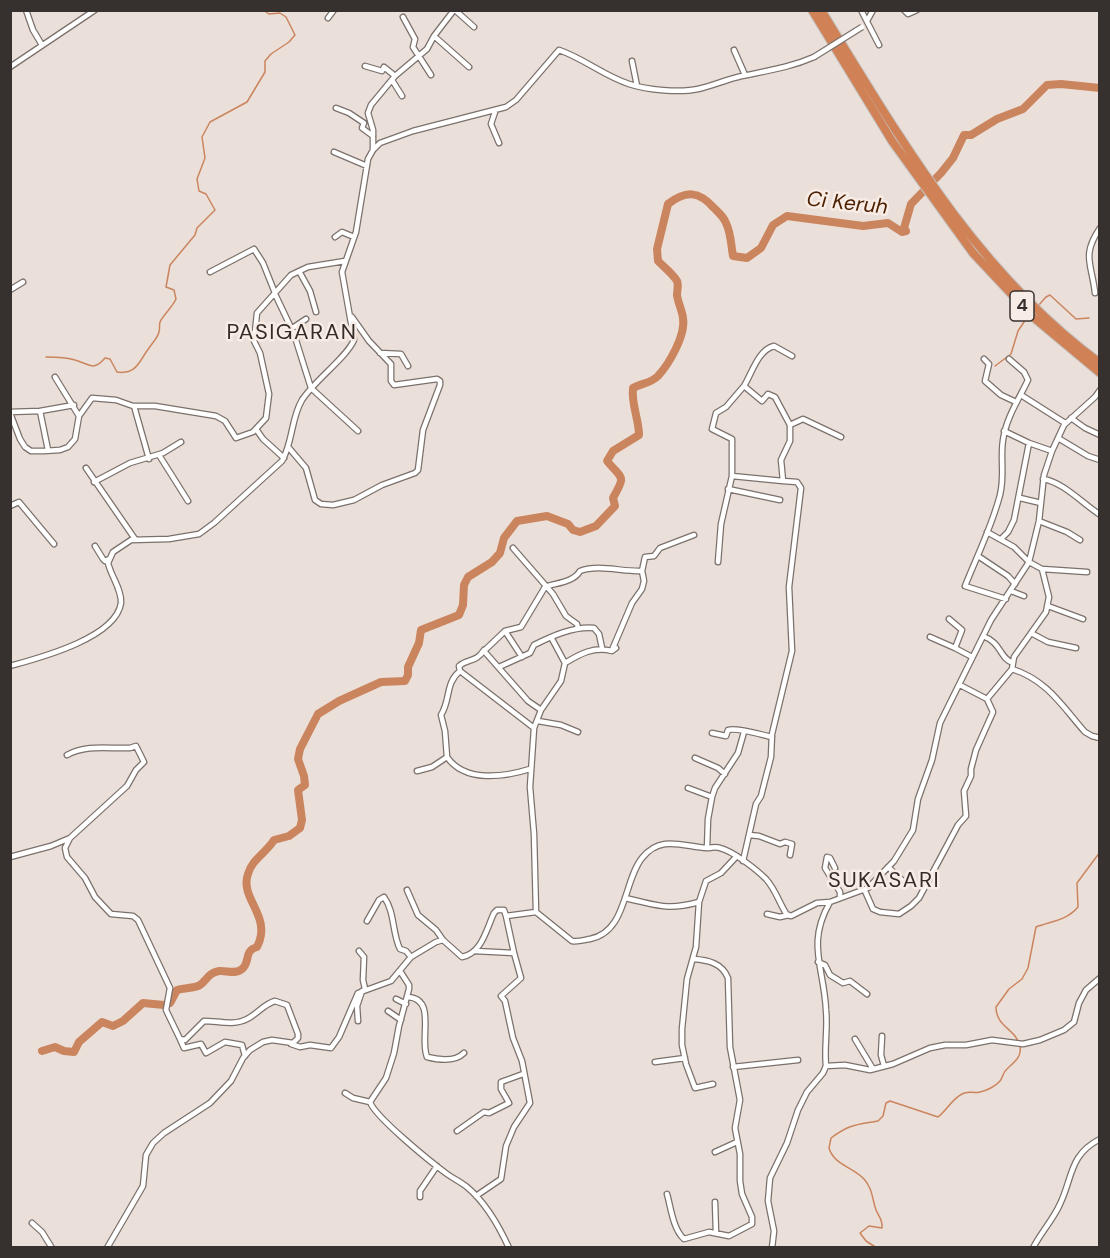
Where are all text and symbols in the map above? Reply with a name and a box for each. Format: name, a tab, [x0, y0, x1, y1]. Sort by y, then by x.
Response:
water label: Ci Keruh	[805, 187, 889, 221]
road number: 4	[1010, 291, 1034, 321]
district label: PASIGARAN	[226, 320, 358, 346]
district label: SUKASARI	[828, 868, 940, 894]

